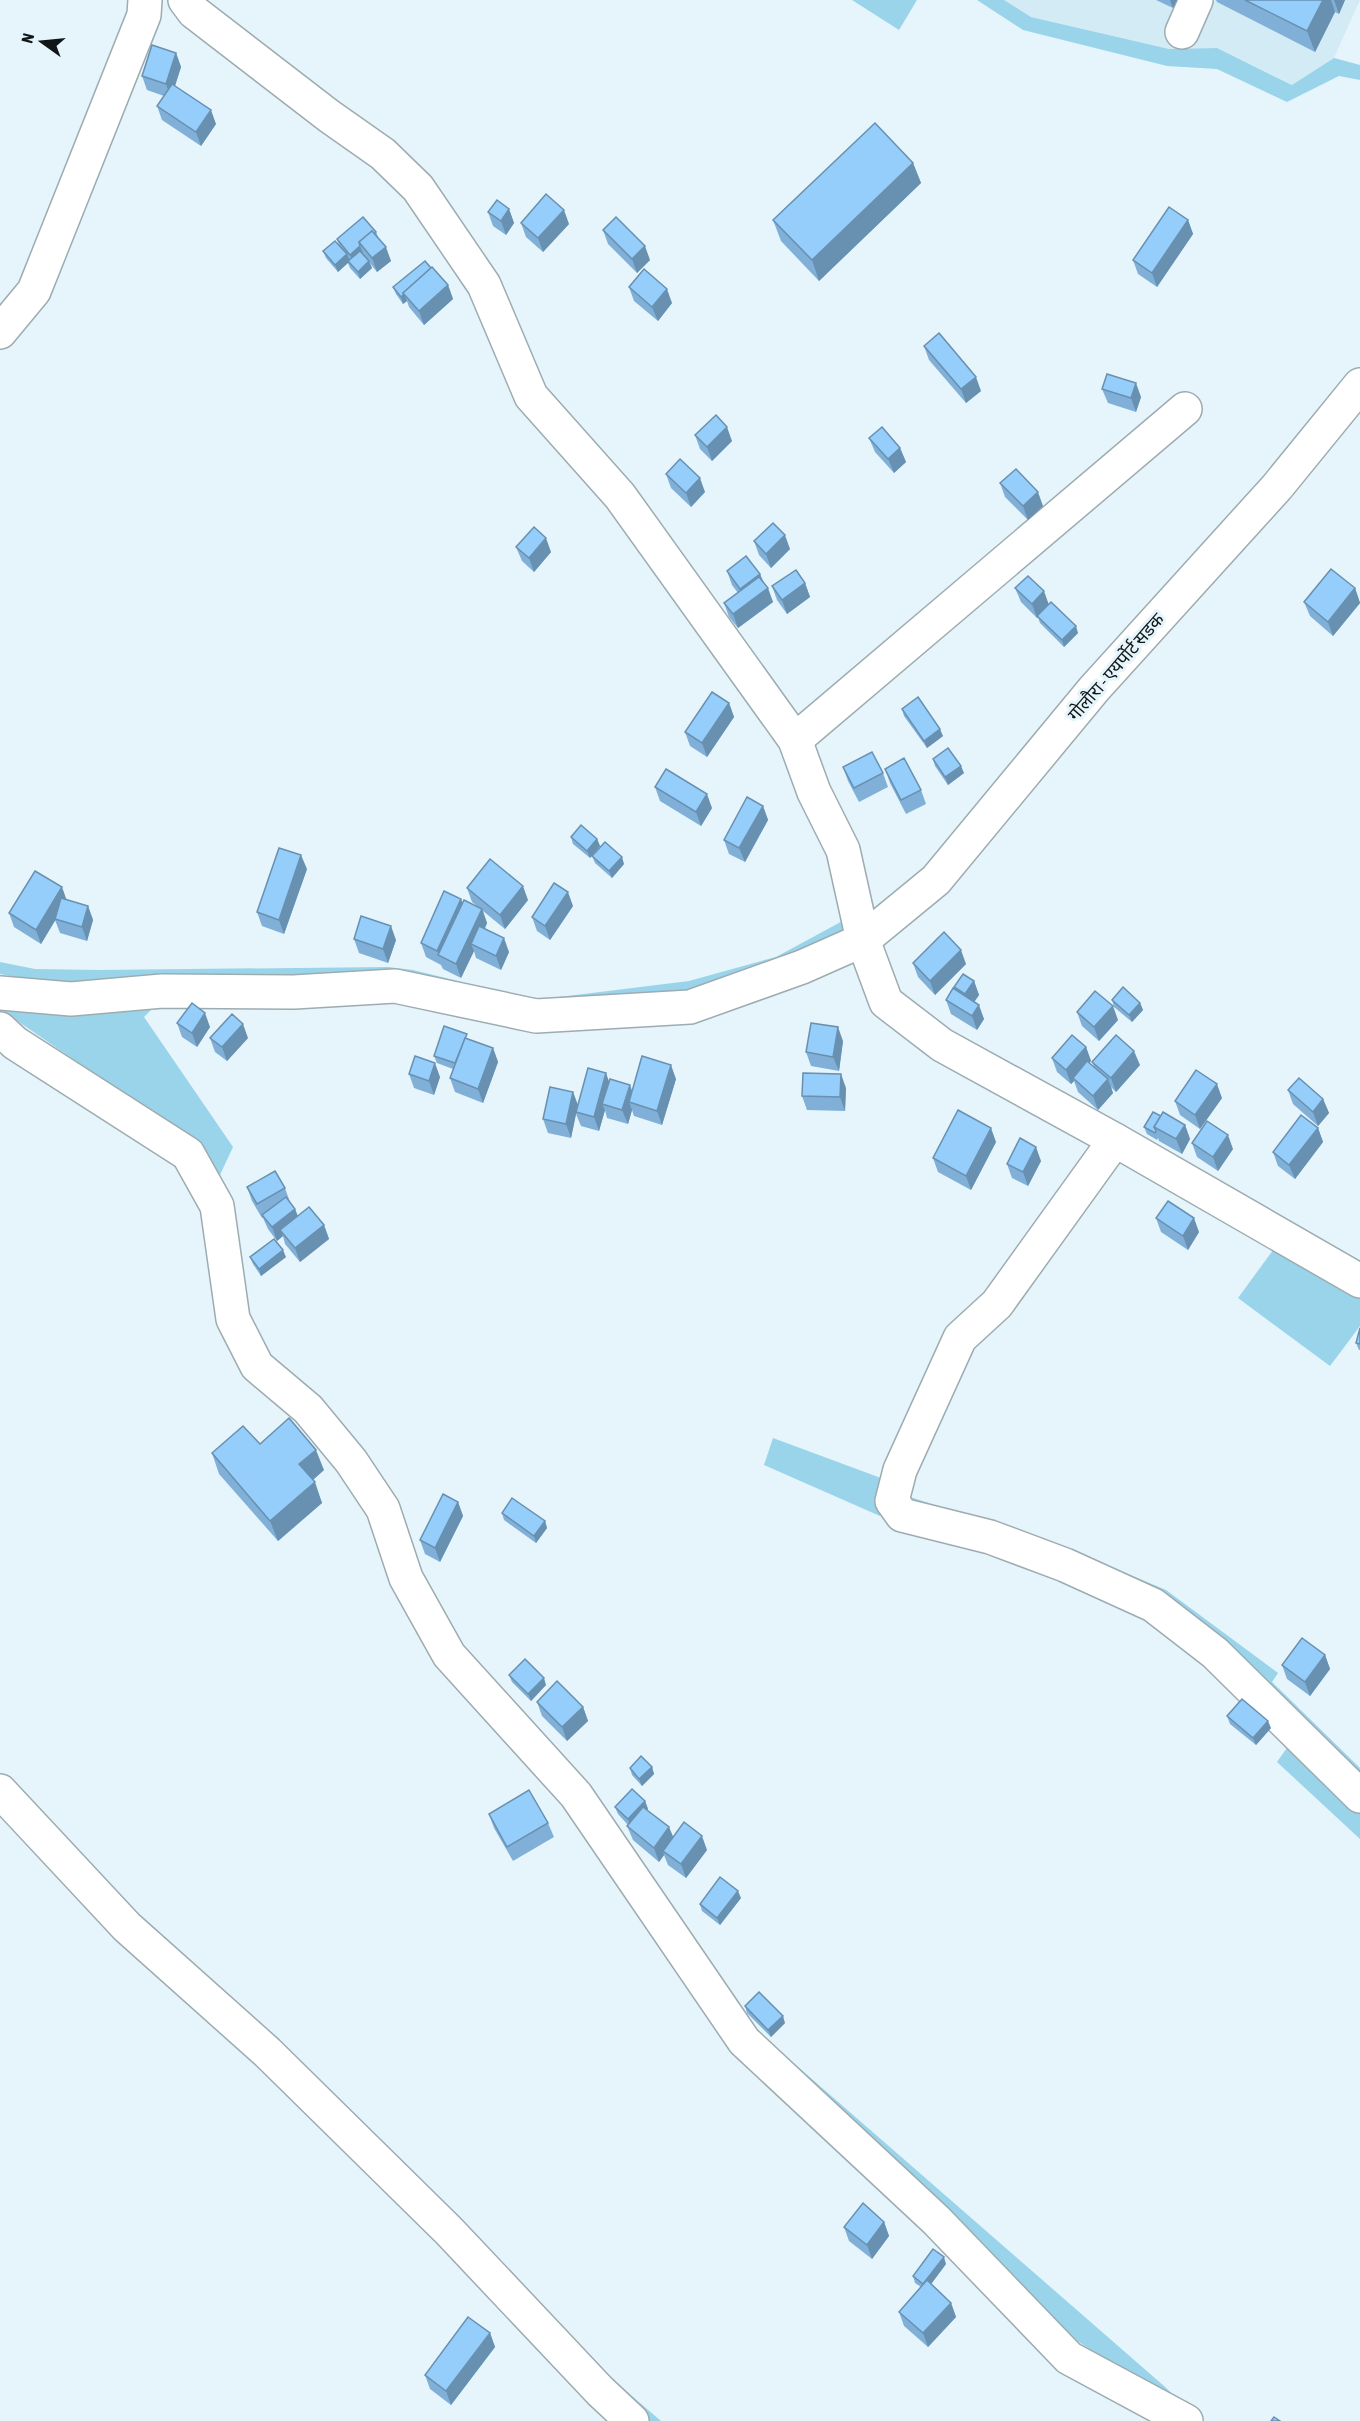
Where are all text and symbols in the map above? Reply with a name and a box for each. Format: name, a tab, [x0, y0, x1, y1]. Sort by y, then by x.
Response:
north arrow	[12, 12, 72, 72]
text: N	[18, 31, 37, 45]
street label: गोलौरा - एयर्पोर्ट सडक	[1063, 608, 1169, 725]

